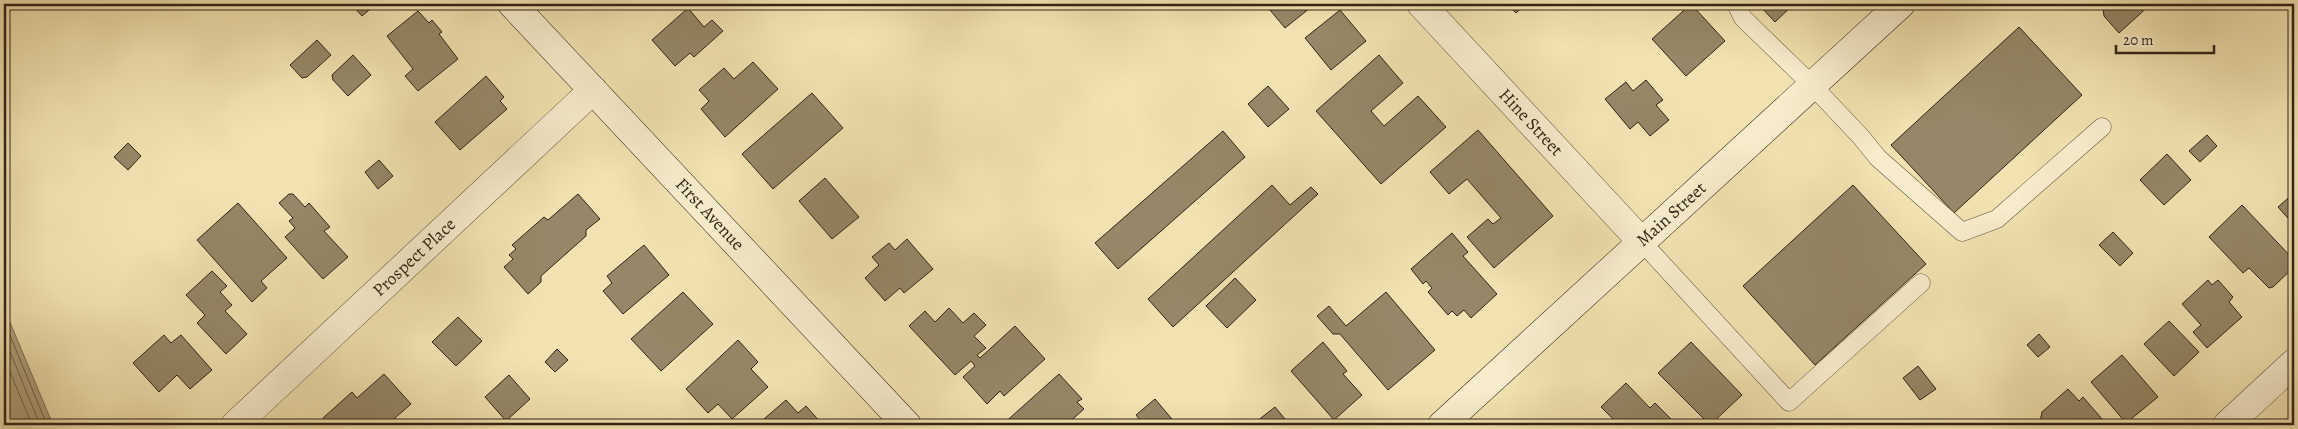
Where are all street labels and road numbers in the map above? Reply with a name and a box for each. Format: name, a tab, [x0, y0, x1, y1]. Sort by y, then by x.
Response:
street label: Hine Street	[1493, 83, 1569, 161]
street label: First Avenue	[670, 172, 750, 256]
street label: Main Street	[1631, 176, 1711, 252]
street label: Prospect Place	[367, 212, 461, 302]

